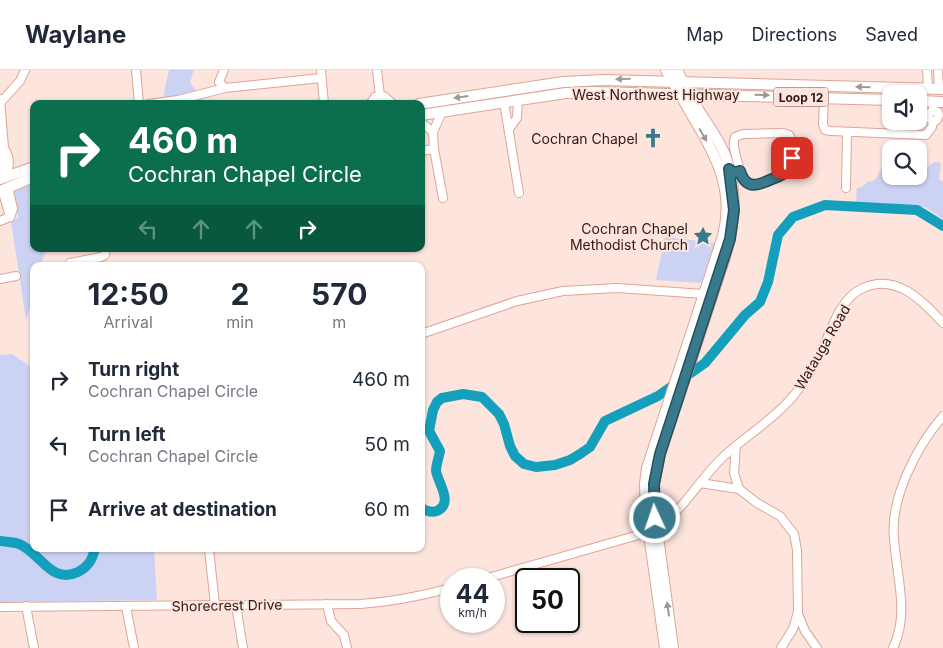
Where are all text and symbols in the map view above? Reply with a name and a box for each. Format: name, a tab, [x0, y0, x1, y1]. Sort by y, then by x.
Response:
text: Waylane	[25, 20, 126, 49]
text: Map	[686, 24, 724, 45]
text: Directions	[752, 24, 837, 45]
text: Saved	[865, 24, 918, 45]
one-way arrow	[615, 75, 631, 83]
one-way arrow	[854, 82, 870, 90]
map controls	[882, 85, 927, 185]
button: sound	[882, 85, 927, 130]
street label: West Northwest Highway	[572, 86, 740, 103]
road number: Loop 12	[774, 88, 828, 106]
one-way arrow	[755, 92, 771, 100]
one-way arrow	[452, 94, 468, 102]
text: 460 m	[128, 119, 238, 161]
icon: right	[45, 120, 110, 185]
church icon: Cochran Chapel	[642, 127, 664, 149]
one-way arrow	[699, 128, 708, 141]
place label: Cochran Chapel	[531, 130, 638, 147]
pin	[771, 137, 813, 179]
button: search	[882, 140, 927, 185]
icon: arrive	[778, 144, 806, 172]
text: Cochran Chapel Circle	[128, 161, 362, 187]
icon: left	[134, 215, 162, 243]
icon: ahead	[187, 215, 215, 243]
icon: ahead	[240, 215, 268, 243]
icon: right	[293, 215, 321, 243]
place label: Cochran Chapel Methodist Church	[570, 220, 688, 253]
place icon: Cochran Chapel Methodist Church	[692, 225, 714, 247]
text: 12:50	[88, 276, 169, 312]
text: 2	[230, 276, 249, 312]
text: 570	[311, 276, 368, 312]
street label: Watauga Road	[791, 301, 853, 393]
text: Arrival	[104, 312, 153, 332]
text: min	[226, 312, 254, 332]
text: m	[332, 312, 346, 332]
text: Turn right	[88, 358, 179, 381]
icon: right	[45, 366, 73, 394]
text: 460 m	[352, 368, 410, 391]
text: Cochran Chapel Circle	[88, 381, 258, 401]
text: Turn left	[88, 423, 166, 446]
icon: left	[45, 431, 73, 459]
text: 50 m	[364, 433, 410, 456]
text: Cochran Chapel Circle	[88, 446, 258, 466]
position arrow	[628, 491, 680, 543]
icon: arrive	[45, 496, 73, 524]
text: Arrive at destination	[88, 498, 277, 521]
text: 60 m	[364, 498, 410, 521]
speed limit sign: 50	[515, 568, 580, 633]
text: 44	[456, 579, 489, 609]
street label: Shorecrest Drive	[172, 596, 282, 614]
one-way arrow	[663, 601, 671, 617]
text: km/h	[458, 605, 487, 620]

